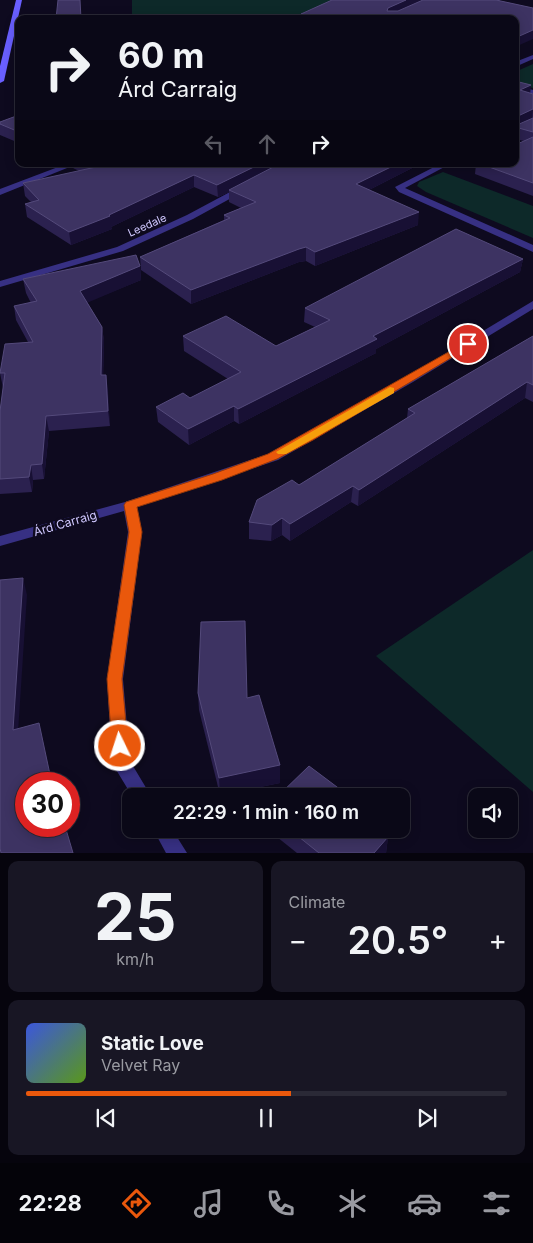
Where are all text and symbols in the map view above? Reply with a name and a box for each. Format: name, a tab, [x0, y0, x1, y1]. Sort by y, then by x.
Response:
text: 60 m	[118, 34, 205, 76]
icon: right	[35, 35, 100, 100]
text: Árd Carraig	[118, 76, 237, 102]
icon: left	[200, 130, 228, 158]
icon: ahead	[253, 130, 281, 158]
icon: right	[306, 130, 334, 158]
street label: Leedale	[125, 210, 169, 240]
pin	[447, 323, 489, 365]
icon: arrive	[454, 330, 482, 358]
street label: Árd Carraig	[32, 507, 98, 539]
position arrow	[93, 719, 145, 771]
speed limit sign: 30	[15, 772, 80, 837]
map controls	[468, 788, 518, 838]
button: sound	[468, 788, 518, 838]
text: 22:29 · 1 min · 160 m	[173, 801, 359, 824]
text: 25	[94, 877, 177, 956]
text: Climate	[289, 892, 345, 912]
text: 20.5°	[347, 917, 448, 963]
text: −	[289, 923, 307, 957]
text: +	[488, 923, 507, 957]
text: km/h	[116, 949, 154, 969]
text: Static Love	[101, 1032, 204, 1055]
text: Velvet Ray	[101, 1055, 180, 1075]
icon: previous	[92, 1104, 120, 1132]
icon: pause	[252, 1104, 280, 1132]
icon: next	[413, 1104, 441, 1132]
icon: directions	[119, 1186, 154, 1221]
icon: music	[191, 1186, 226, 1221]
icon: phone	[263, 1186, 298, 1221]
icon: climate	[335, 1186, 370, 1221]
icon: car	[407, 1186, 442, 1221]
icon: filters	[479, 1186, 514, 1221]
text: 22:28	[19, 1190, 82, 1216]

